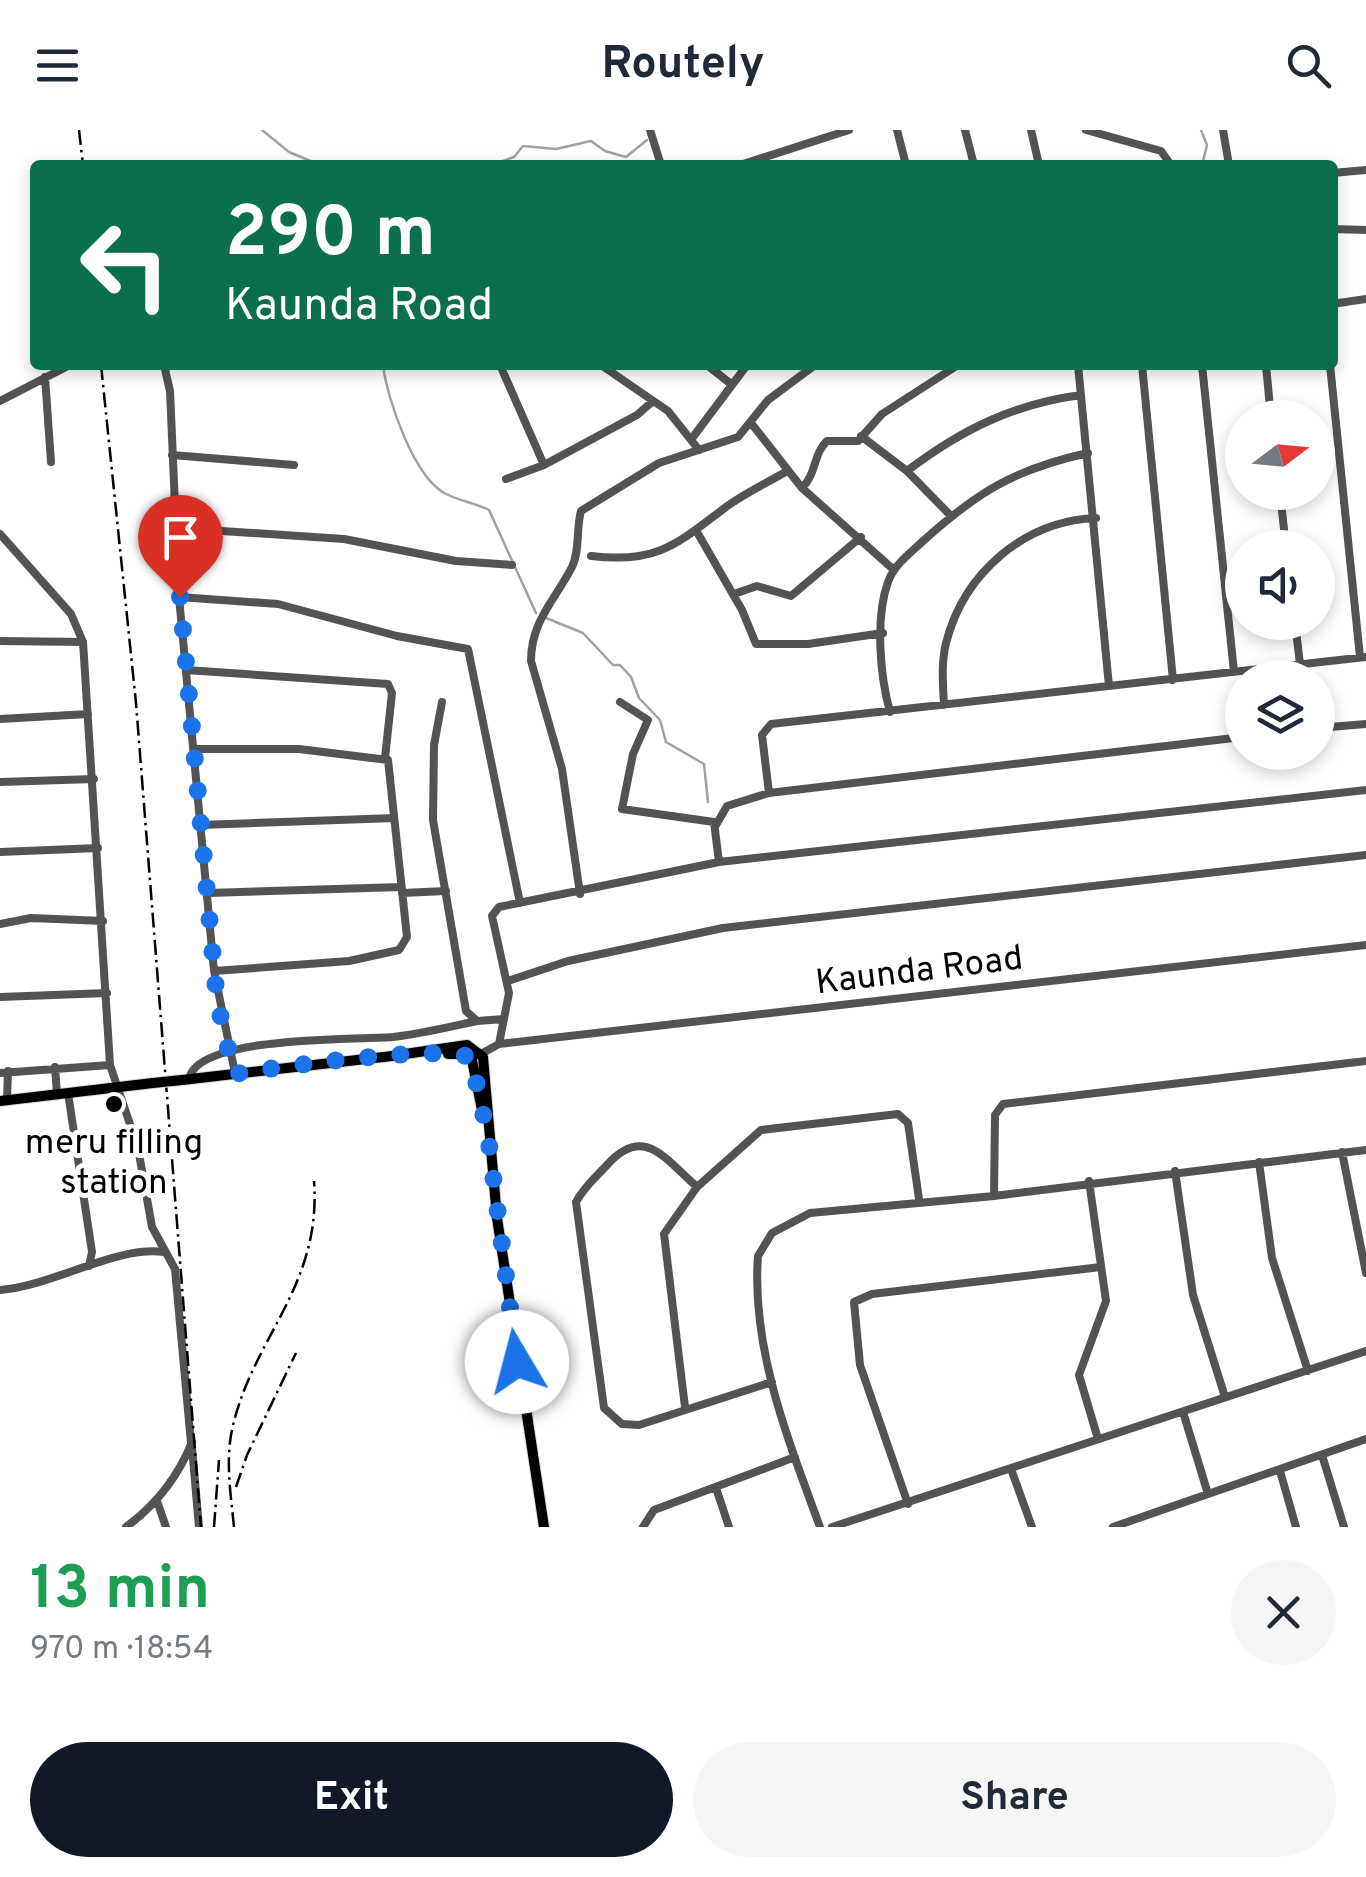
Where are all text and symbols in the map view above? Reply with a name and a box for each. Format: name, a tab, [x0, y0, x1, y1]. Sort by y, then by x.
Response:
text: Routely	[602, 37, 764, 94]
icon: menu	[30, 38, 85, 93]
icon: search	[1281, 38, 1336, 93]
text: 290 m	[225, 192, 436, 281]
icon: left	[60, 200, 190, 330]
text: Kaunda Road	[225, 279, 493, 336]
north arrow	[1225, 400, 1335, 510]
map controls	[1225, 400, 1335, 770]
pin	[138, 495, 223, 598]
icon: arrive	[153, 510, 208, 565]
button: sound	[1225, 530, 1335, 640]
button: layers	[1225, 660, 1335, 770]
street label: Kaunda Road	[813, 937, 1026, 1007]
marker: meru filling station	[103, 1093, 125, 1115]
place label: meru filling station	[25, 1122, 203, 1206]
position arrow	[465, 1310, 569, 1414]
text: 13 min	[30, 1554, 210, 1630]
button: close	[1231, 1560, 1336, 1665]
text: 970 m · 18:54	[30, 1630, 213, 1670]
button: Exit	[30, 1742, 673, 1857]
button: Share	[693, 1742, 1336, 1857]

